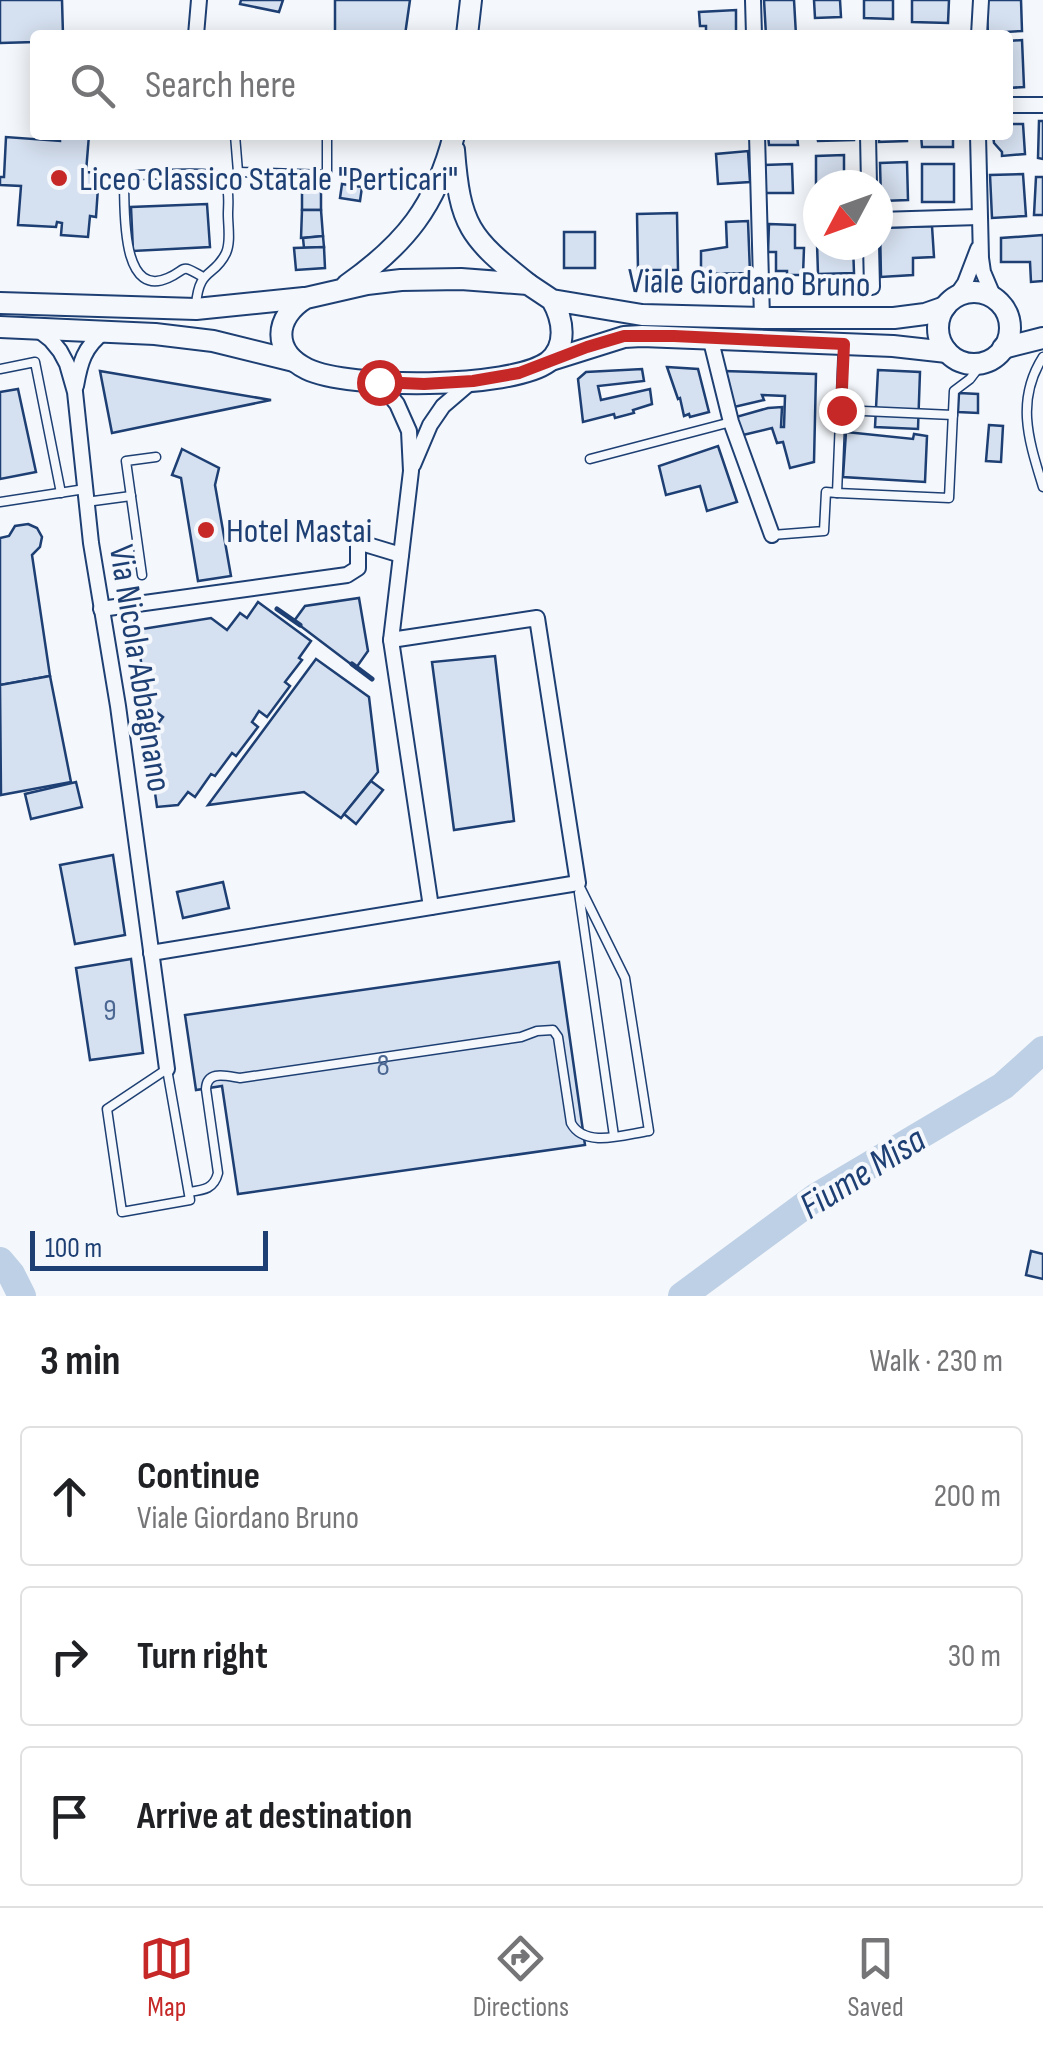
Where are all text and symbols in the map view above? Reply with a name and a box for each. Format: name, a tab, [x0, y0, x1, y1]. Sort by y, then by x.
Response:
search box	[30, 30, 1013, 140]
icon: search	[65, 58, 120, 113]
text: Search here	[145, 63, 296, 108]
place label: Liceo Classico Statale "Perticari"	[79, 158, 458, 201]
marker: Liceo Classico Statale "Perticari"	[48, 167, 70, 189]
north arrow	[803, 170, 893, 260]
street label: Viale Giordano Bruno	[627, 260, 871, 307]
route start	[357, 360, 403, 406]
route end	[819, 388, 865, 434]
place label: Hotel Mastai	[226, 510, 372, 553]
marker: Hotel Mastai	[195, 519, 217, 541]
street label: Via Nicola Abbagnano	[99, 542, 180, 795]
house number: 9	[103, 993, 117, 1029]
house number: 8	[376, 1048, 390, 1084]
water label: Fiume Misa	[792, 1117, 934, 1229]
scale bar	[30, 1226, 268, 1270]
text: 100 m	[45, 1232, 102, 1265]
text: 3 min	[40, 1336, 120, 1387]
text: Walk · 230 m	[869, 1342, 1003, 1381]
text: Continue	[137, 1454, 260, 1499]
icon: ahead	[42, 1469, 97, 1524]
text: 200 m	[934, 1477, 1001, 1516]
text: Viale Giordano Bruno	[137, 1499, 359, 1538]
icon: right	[42, 1629, 97, 1684]
text: Turn right	[137, 1634, 268, 1679]
text: 30 m	[948, 1637, 1001, 1676]
icon: arrive	[42, 1789, 97, 1844]
text: Arrive at destination	[137, 1794, 412, 1839]
tab: Map	[139, 1931, 194, 2024]
tab: Directions	[473, 1931, 569, 2024]
tab: Saved	[848, 1931, 904, 2024]

